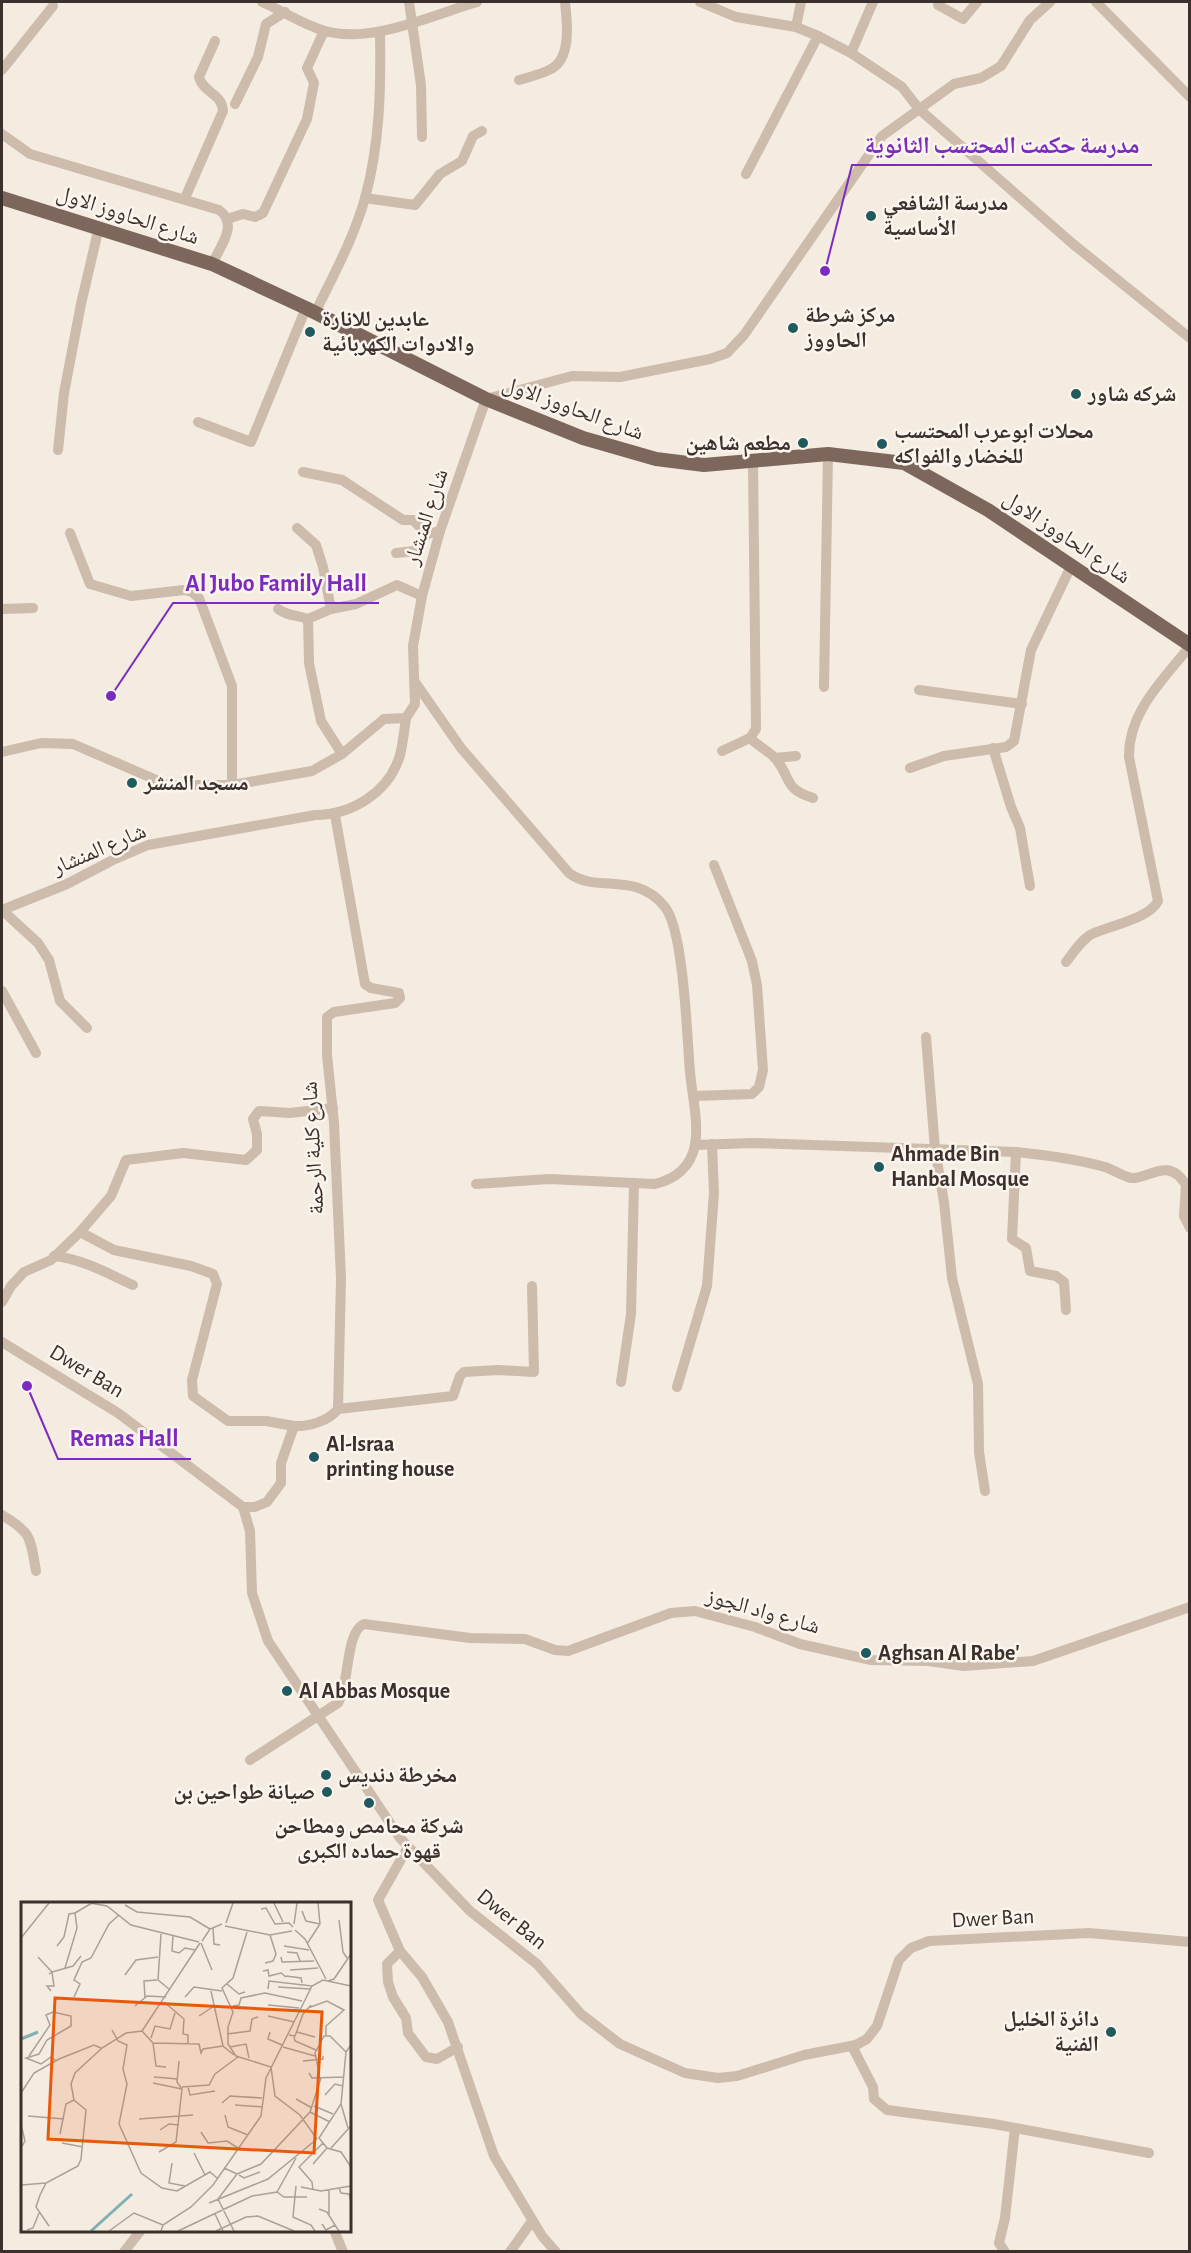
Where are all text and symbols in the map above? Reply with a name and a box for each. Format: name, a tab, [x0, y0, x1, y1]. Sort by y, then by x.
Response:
callout: مدرسة حكمت المحتسب الثانوية	[852, 123, 1152, 165]
text: مدرسة حكمت المحتسب الثانوية	[864, 134, 1140, 159]
street label: شارع الحاووز الاول	[53, 182, 202, 250]
place label: مدرسة الشافعي الأساسية	[883, 192, 1008, 240]
marker: مدرسة الشافعي الأساسية	[864, 209, 878, 223]
place label: مركز شرطة الحاووز	[804, 304, 895, 352]
place label: عابدين للانارة والادوات الكهربائية	[322, 308, 474, 357]
marker: مركز شرطة الحاووز	[786, 321, 800, 335]
marker: عابدين للانارة والادوات الكهربائية	[303, 325, 317, 339]
street label: شارع الحاووز الاول	[499, 372, 646, 446]
place label: شركه شاور	[1087, 383, 1176, 406]
marker: شركه شاور	[1069, 387, 1083, 401]
place label: محلات ابوعرب المحتسب للخضار والفواكه	[894, 420, 1094, 468]
place label: مطعم شاهين	[685, 432, 791, 457]
marker: مطعم شاهين	[796, 436, 810, 450]
marker: محلات ابوعرب المحتسب للخضار والفواكه	[875, 437, 889, 451]
street label: شارع المنشار	[400, 466, 454, 569]
street label: شارع الحاووز الاول	[998, 486, 1135, 589]
callout: Al Jubo Family Hall	[173, 561, 379, 603]
text: Al Jubo Family Hall	[185, 572, 367, 596]
place label: مسجد المنشر	[143, 772, 249, 795]
marker: مسجد المنشر	[125, 776, 139, 790]
street label: شارع المنشار	[48, 819, 150, 881]
street label: شارع كلية الرحمة	[299, 1081, 329, 1215]
place label: Ahmade Bin Hanbal Mosque	[891, 1143, 1029, 1190]
marker: Ahmade Bin Hanbal Mosque	[872, 1160, 886, 1174]
street label: Dwer Ban	[46, 1340, 128, 1402]
callout: Remas Hall	[58, 1417, 191, 1459]
text: Remas Hall	[70, 1427, 178, 1451]
place label: Al-Israa printing house	[326, 1433, 454, 1480]
marker: Al-Israa printing house	[307, 1450, 321, 1464]
street label: شارع واد الجوز	[702, 1584, 822, 1640]
place label: Aghsan Al Rabe'	[878, 1642, 1020, 1664]
marker: Aghsan Al Rabe'	[859, 1646, 873, 1660]
place label: Al Abbas Mosque	[299, 1680, 450, 1702]
marker: Al Abbas Mosque	[280, 1684, 294, 1698]
place label: مخرطة دنديس	[338, 1764, 457, 1788]
marker: مخرطة دنديس	[319, 1768, 333, 1782]
place label: صيانة طواحين بن	[173, 1781, 315, 1805]
marker: صيانة طواحين بن	[320, 1785, 334, 1799]
marker: شركة محامص ومطاحن قهوة حماده الكبرى	[362, 1796, 376, 1810]
place label: شركة محامص ومطاحن قهوة حماده الكبرى	[274, 1815, 464, 1864]
street label: Dwer Ban	[473, 1884, 551, 1954]
inset map	[21, 1902, 351, 2232]
street label: Dwer Ban	[951, 1905, 1035, 1931]
place label: دائرة الخليل الفنية	[1003, 2008, 1099, 2056]
marker: دائرة الخليل الفنية	[1104, 2025, 1118, 2039]

